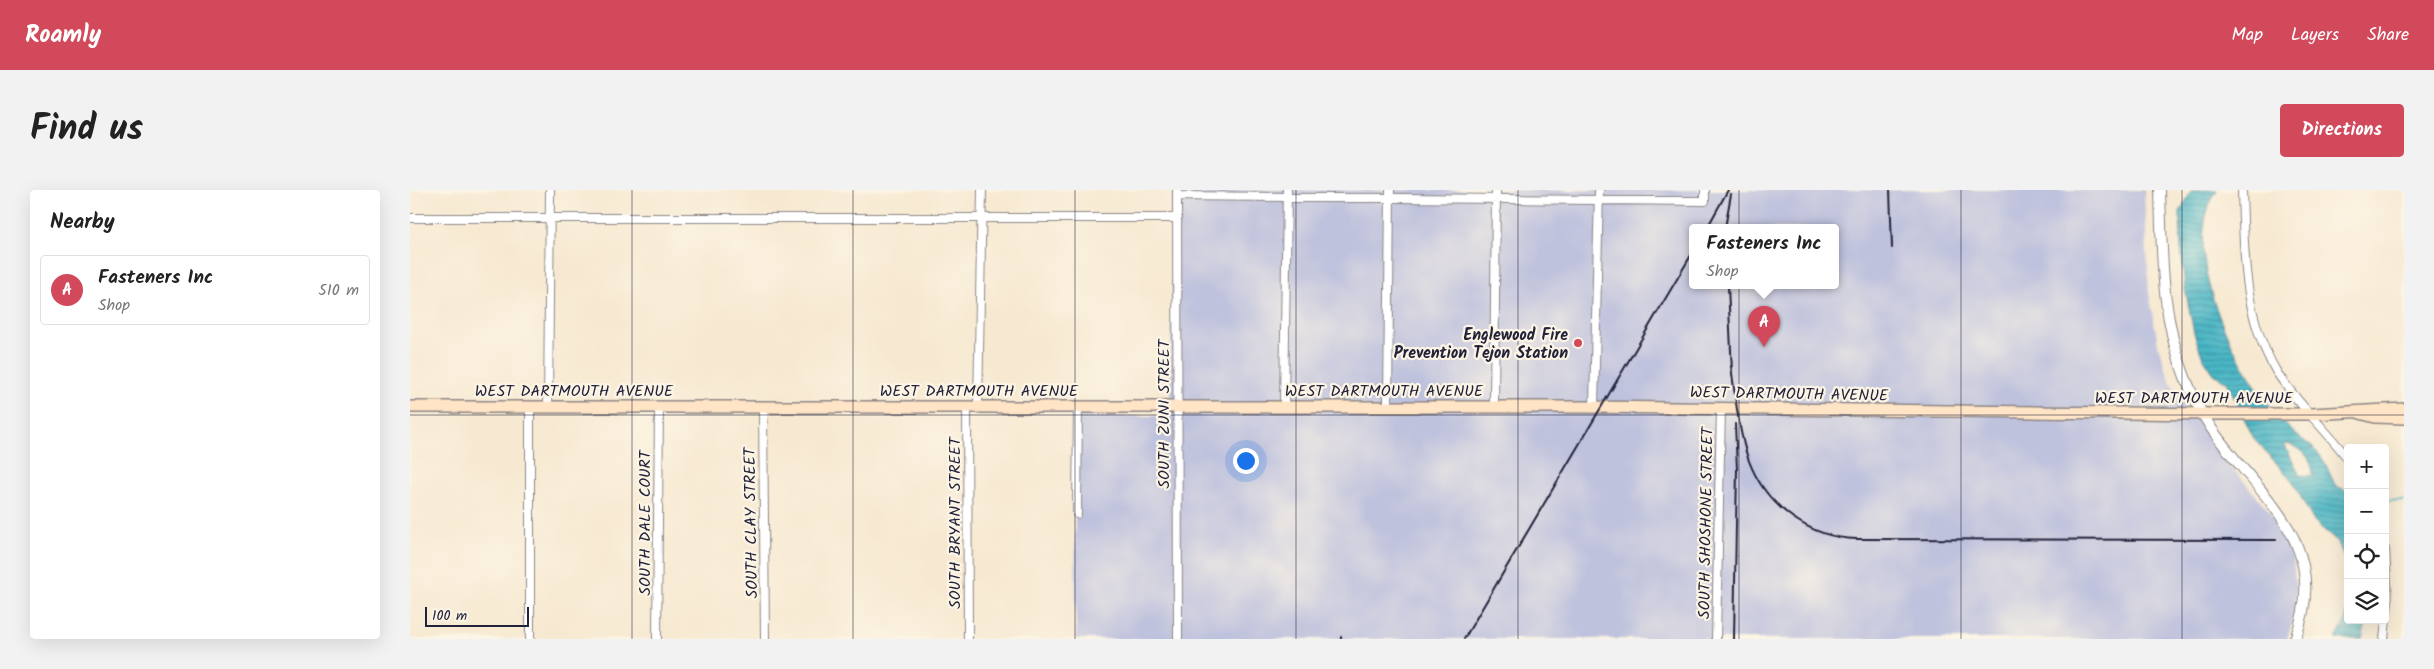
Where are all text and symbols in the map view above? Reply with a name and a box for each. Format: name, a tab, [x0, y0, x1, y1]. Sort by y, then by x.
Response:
text: Roamly	[25, 16, 101, 55]
text: Map	[2232, 21, 2263, 50]
text: Layers	[2291, 21, 2339, 50]
text: Share	[2367, 21, 2409, 50]
text: Find us	[30, 102, 143, 158]
button: Directions	[2280, 104, 2404, 157]
text: Nearby	[50, 206, 115, 239]
popup	[1689, 224, 1839, 289]
text: Fasteners Inc	[1706, 229, 1822, 259]
text: Shop	[1706, 259, 1738, 284]
text: Fasteners Inc	[98, 263, 213, 293]
text: A	[62, 278, 72, 303]
text: 510 m	[318, 278, 359, 303]
text: Shop	[98, 293, 130, 318]
pin: A	[1748, 306, 1780, 347]
place label: Englewood Fire Prevention Tejon Station	[1394, 323, 1568, 366]
marker: Englewood Fire Prevention Tejon Station	[1572, 337, 1584, 349]
street label: SOUTH ZUNI STREET	[1152, 338, 1177, 488]
street label: WEST DARTMOUTH AVENUE	[475, 379, 674, 404]
street label: WEST DARTMOUTH AVENUE	[880, 379, 1079, 404]
street label: WEST DARTMOUTH AVENUE	[1285, 379, 1484, 404]
street label: WEST DARTMOUTH AVENUE	[1690, 380, 1889, 409]
street label: WEST DARTMOUTH AVENUE	[2095, 386, 2294, 411]
street label: SOUTH SHOSHONE STREET	[1692, 425, 1721, 619]
street label: SOUTH BRYANT STREET	[943, 436, 968, 609]
map controls	[2344, 444, 2389, 624]
button: +	[2344, 444, 2389, 489]
street label: SOUTH CLAY STREET	[738, 446, 765, 599]
your location	[1233, 448, 1259, 474]
street label: SOUTH DALE COURT	[633, 449, 658, 596]
button: −	[2344, 489, 2389, 534]
button: locate	[2344, 534, 2389, 579]
button: layers	[2344, 579, 2389, 624]
scale bar	[425, 604, 529, 627]
text: 100 m	[432, 605, 467, 627]

